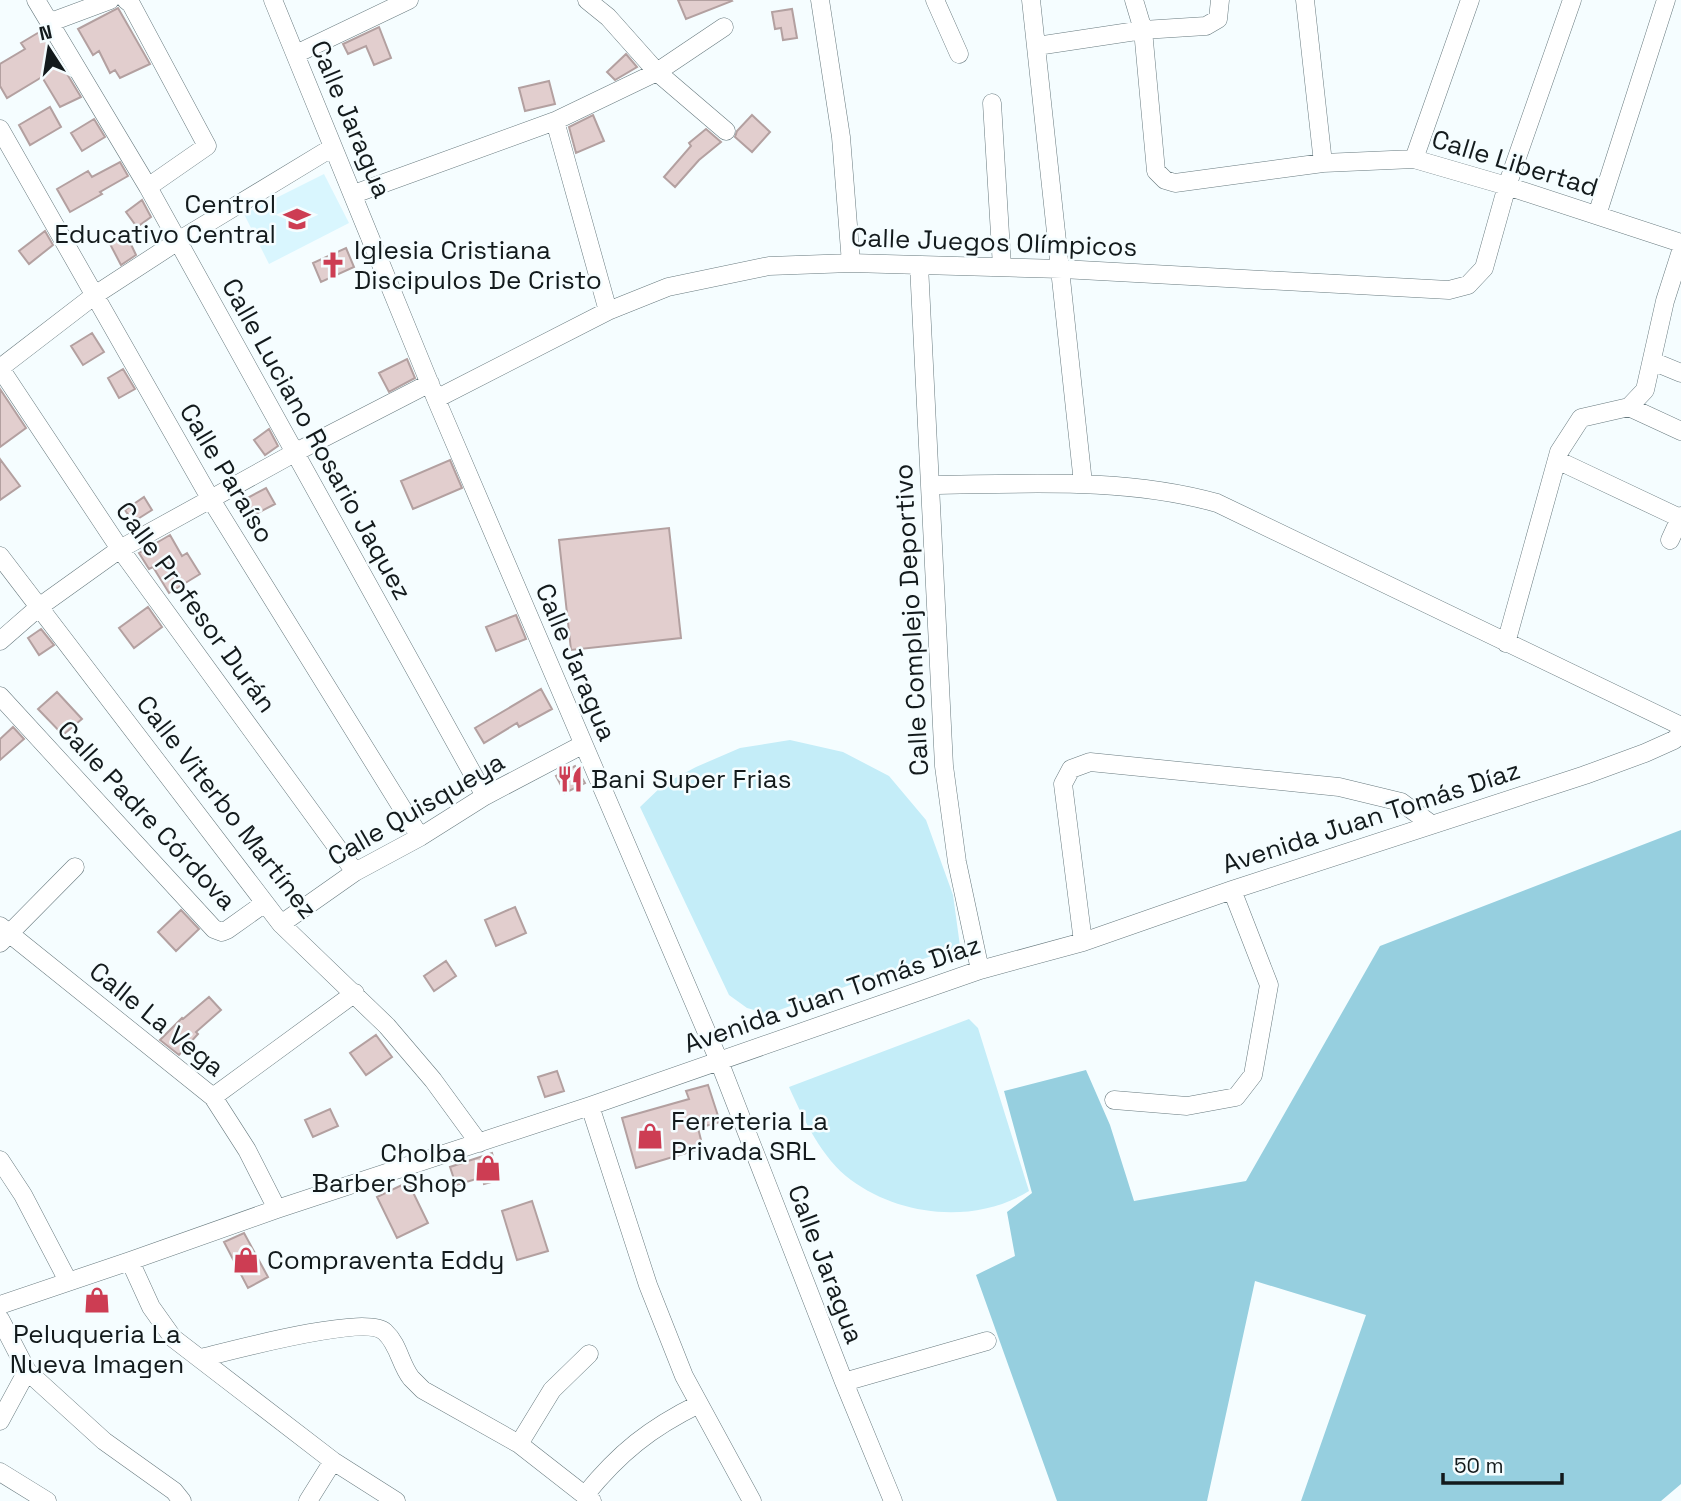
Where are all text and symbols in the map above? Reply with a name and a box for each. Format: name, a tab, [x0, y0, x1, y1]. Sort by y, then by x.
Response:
north arrow	[14, 14, 84, 84]
text: N	[37, 19, 54, 46]
street label: Calle Jaragua	[303, 35, 399, 203]
street label: Calle Libertad	[1428, 122, 1602, 204]
place label: Centrol Educativo Central	[54, 187, 276, 251]
school or university icon: Centrol Educativo Central	[282, 204, 312, 234]
street label: Calle Juegos Olímpicos	[850, 220, 1138, 264]
place label: Iglesia Cristiana Discipulos De Cristo	[354, 233, 602, 297]
church icon: Iglesia Cristiana Discipulos De Cristo	[318, 250, 348, 280]
street label: Calle Luciano Rosario Jaquez	[214, 272, 420, 606]
street label: Calle Paraíso	[172, 397, 282, 549]
street label: Calle Complejo Deportivo	[886, 463, 936, 777]
street label: Calle Profesor Durán	[108, 495, 284, 719]
street label: Calle Jaragua	[528, 578, 624, 746]
street label: Calle Viterbo Martínez	[129, 688, 325, 926]
street label: Calle Padre Córdova	[50, 713, 244, 917]
street label: Calle Quisqueya	[321, 745, 511, 873]
street label: Avenida Juan Tomás Díaz	[1218, 753, 1524, 881]
place label: Bani Super Frias	[591, 762, 791, 796]
restaurant icon: Bani Super Frias	[555, 764, 585, 794]
street label: Avenida Juan Tomás Díaz	[679, 927, 985, 1061]
street label: Calle La Vega	[83, 954, 231, 1084]
place label: Ferreteria La Privada SRL	[671, 1104, 828, 1168]
shop icon: Ferreteria La Privada SRL	[635, 1121, 665, 1151]
place label: Cholba Barber Shop	[312, 1136, 467, 1200]
shop icon: Cholba Barber Shop	[473, 1153, 503, 1183]
street label: Calle Jaragua	[780, 1180, 872, 1348]
place label: Compraventa Eddy	[267, 1243, 505, 1277]
shop icon: Compraventa Eddy	[231, 1245, 261, 1275]
shop icon: Peluqueria La Nueva Imagen	[82, 1285, 112, 1315]
place label: Peluqueria La Nueva Imagen	[10, 1317, 184, 1381]
scale bar	[1443, 1442, 1562, 1486]
text: 50 m	[1454, 1452, 1504, 1479]

